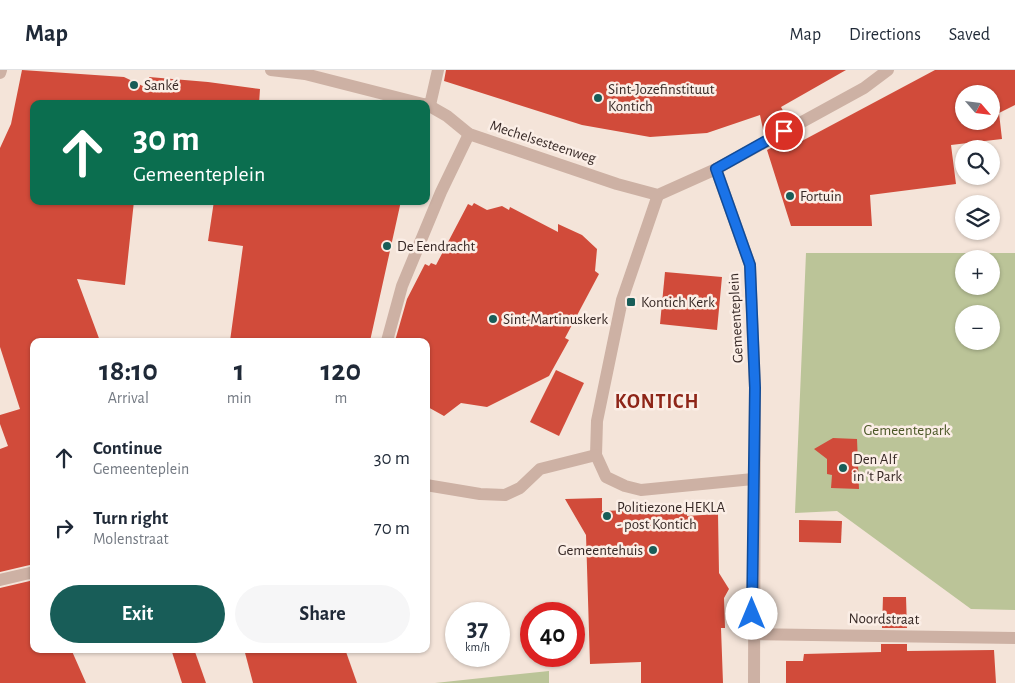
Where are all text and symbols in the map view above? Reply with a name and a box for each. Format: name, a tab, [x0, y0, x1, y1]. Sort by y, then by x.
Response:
text: Map	[25, 22, 68, 46]
text: Map	[790, 26, 821, 44]
text: Directions	[849, 26, 921, 44]
text: Saved	[949, 26, 990, 44]
place label: Sanké	[144, 78, 179, 93]
marker: Sanké	[128, 79, 140, 91]
place label: Sint-Jozefinstituut Kontich	[608, 82, 715, 114]
north arrow	[955, 85, 1000, 130]
map controls	[955, 85, 1000, 350]
marker: Sint-Jozefinstituut Kontich	[592, 92, 604, 104]
pin	[763, 110, 805, 152]
icon: arrive	[770, 117, 798, 145]
street label: Mechelsesteenweg	[488, 118, 599, 166]
icon: ahead	[50, 120, 115, 185]
text: 30 m	[133, 122, 200, 157]
button: search	[955, 140, 1000, 185]
text: Gemeenteplein	[133, 163, 265, 185]
place label: Fortuin	[800, 189, 842, 204]
marker: Fortuin	[784, 190, 796, 202]
button: layers	[955, 195, 1000, 240]
place label: De Eendracht	[397, 239, 476, 254]
marker: De Eendracht	[381, 240, 393, 252]
button: +	[955, 250, 1000, 295]
street label: Gemeenteplein	[726, 273, 746, 363]
place label: Kontich Kerk	[641, 295, 715, 310]
marker: Kontich Kerk	[625, 296, 637, 308]
button: −	[955, 305, 1000, 350]
place label: Sint-Martinuskerk	[503, 312, 608, 327]
marker: Sint-Martinuskerk	[487, 313, 499, 325]
text: 18:10	[99, 356, 158, 386]
text: 1	[234, 356, 245, 386]
text: 120	[321, 356, 361, 386]
text: Arrival	[108, 390, 149, 406]
text: min	[227, 390, 252, 406]
text: m	[334, 390, 347, 406]
district label: KONTICH	[615, 392, 699, 412]
park label: Gemeentepark	[864, 423, 951, 438]
text: Continue	[93, 439, 162, 458]
icon: ahead	[50, 444, 78, 472]
text: 30 m	[374, 449, 410, 468]
place label: Den Alf in 't Park	[853, 452, 902, 484]
text: Gemeenteplein	[93, 461, 189, 477]
marker: Den Alf in 't Park	[837, 462, 849, 474]
place label: Politiezone HEKLA - post Kontich	[617, 500, 725, 532]
text: Turn right	[93, 509, 168, 528]
marker: Politiezone HEKLA - post Kontich	[601, 510, 613, 522]
icon: right	[50, 514, 78, 542]
text: 70 m	[374, 519, 410, 538]
text: Molenstraat	[93, 531, 169, 547]
place label: Gemeentehuis	[558, 543, 643, 558]
marker: Gemeentehuis	[647, 544, 659, 556]
button: Exit	[50, 585, 225, 643]
button: Share	[235, 585, 410, 643]
position arrow	[725, 587, 777, 639]
speed limit sign: 40	[520, 602, 585, 667]
street label: Noordstraat	[848, 611, 920, 627]
text: 37	[467, 616, 488, 641]
text: km/h	[465, 641, 490, 653]

